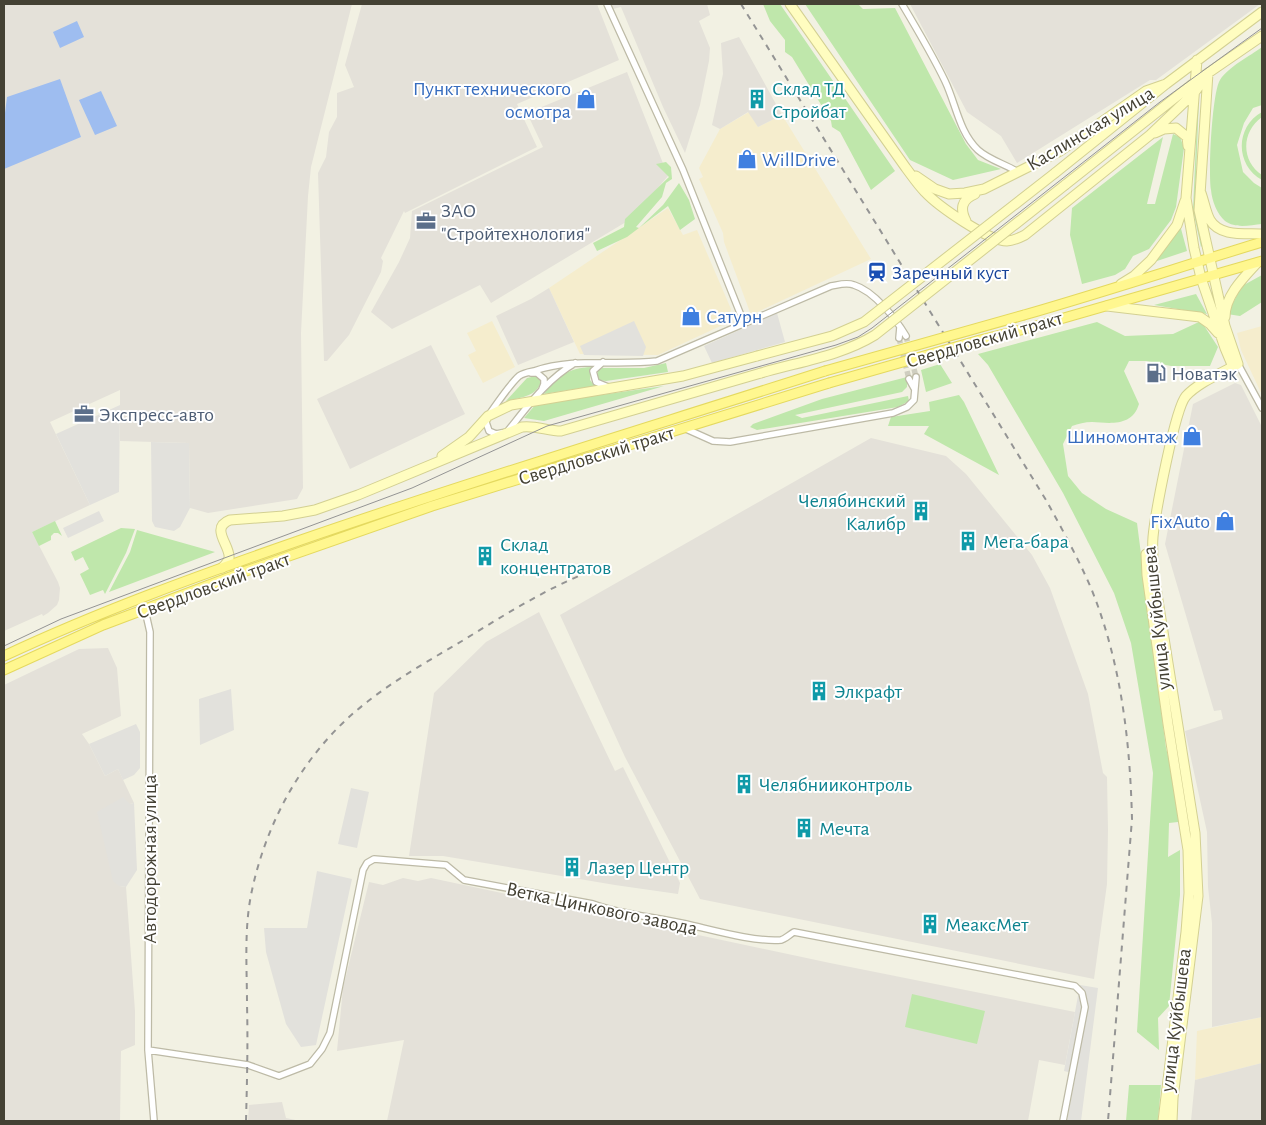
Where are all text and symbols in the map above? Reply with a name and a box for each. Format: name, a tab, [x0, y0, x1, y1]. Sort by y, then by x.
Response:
place label: Пункт технического осмотра	[413, 79, 571, 122]
place label: Склад ТД Стройбат	[772, 79, 847, 122]
street label: Каслинская улица	[1023, 83, 1158, 175]
shop icon: Пункт технического осмотра	[575, 88, 597, 110]
building icon: Склад ТД Стройбат	[746, 88, 768, 110]
shop icon: WillDrive	[736, 148, 758, 170]
place label: WillDrive	[762, 150, 836, 170]
place label: ЗАО "Стройтехнология"	[441, 201, 590, 244]
office icon: ЗАО "Стройтехнология"	[415, 210, 437, 232]
station icon: Заречный куст	[866, 261, 888, 283]
place label: Заречный куст	[892, 263, 1010, 283]
shop icon: Сатурн	[680, 305, 702, 327]
place label: Сатурн	[706, 307, 763, 327]
street label: Свердловский тракт	[904, 308, 1065, 372]
fuel station icon: Новатэк	[1145, 362, 1167, 384]
place label: Новатэк	[1171, 364, 1237, 384]
office icon: Экспресс-авто	[73, 403, 95, 425]
place label: Экспресс-авто	[99, 405, 214, 425]
street label: Свердловский тракт	[516, 423, 677, 489]
shop icon: Шиномонтаж	[1181, 425, 1203, 447]
place label: Шиномонтаж	[1067, 427, 1177, 447]
place label: Челябинский Калибр	[798, 491, 906, 534]
building icon: Челябинский Калибр	[910, 500, 932, 522]
shop icon: FixAuto	[1214, 510, 1236, 532]
place label: FixAuto	[1150, 512, 1210, 532]
building icon: Мега-бара	[957, 530, 979, 552]
place label: Мега-бара	[983, 532, 1069, 552]
place label: Склад концентратов	[500, 535, 611, 578]
building icon: Склад концентратов	[474, 545, 496, 567]
street label: улица Куйбышева	[1139, 545, 1175, 692]
street label: Свердловский тракт	[134, 549, 293, 623]
building icon: Элкрафт	[808, 680, 830, 702]
place label: Элкрафт	[834, 682, 903, 702]
building icon: Челябнииконтроль	[733, 773, 755, 795]
street label: Автодорожная улица	[140, 774, 160, 944]
place label: Челябнииконтроль	[759, 775, 913, 795]
building icon: Мечта	[793, 817, 815, 839]
place label: Мечта	[819, 819, 870, 839]
building icon: Лазер Центр	[561, 856, 583, 878]
place label: Лазер Центр	[587, 858, 689, 878]
street label: Ветка Цинкового завода	[504, 879, 699, 939]
building icon: МеаксМет	[919, 913, 941, 935]
place label: МеаксМет	[945, 915, 1029, 935]
street label: улица Куйбышева	[1157, 947, 1195, 1094]

